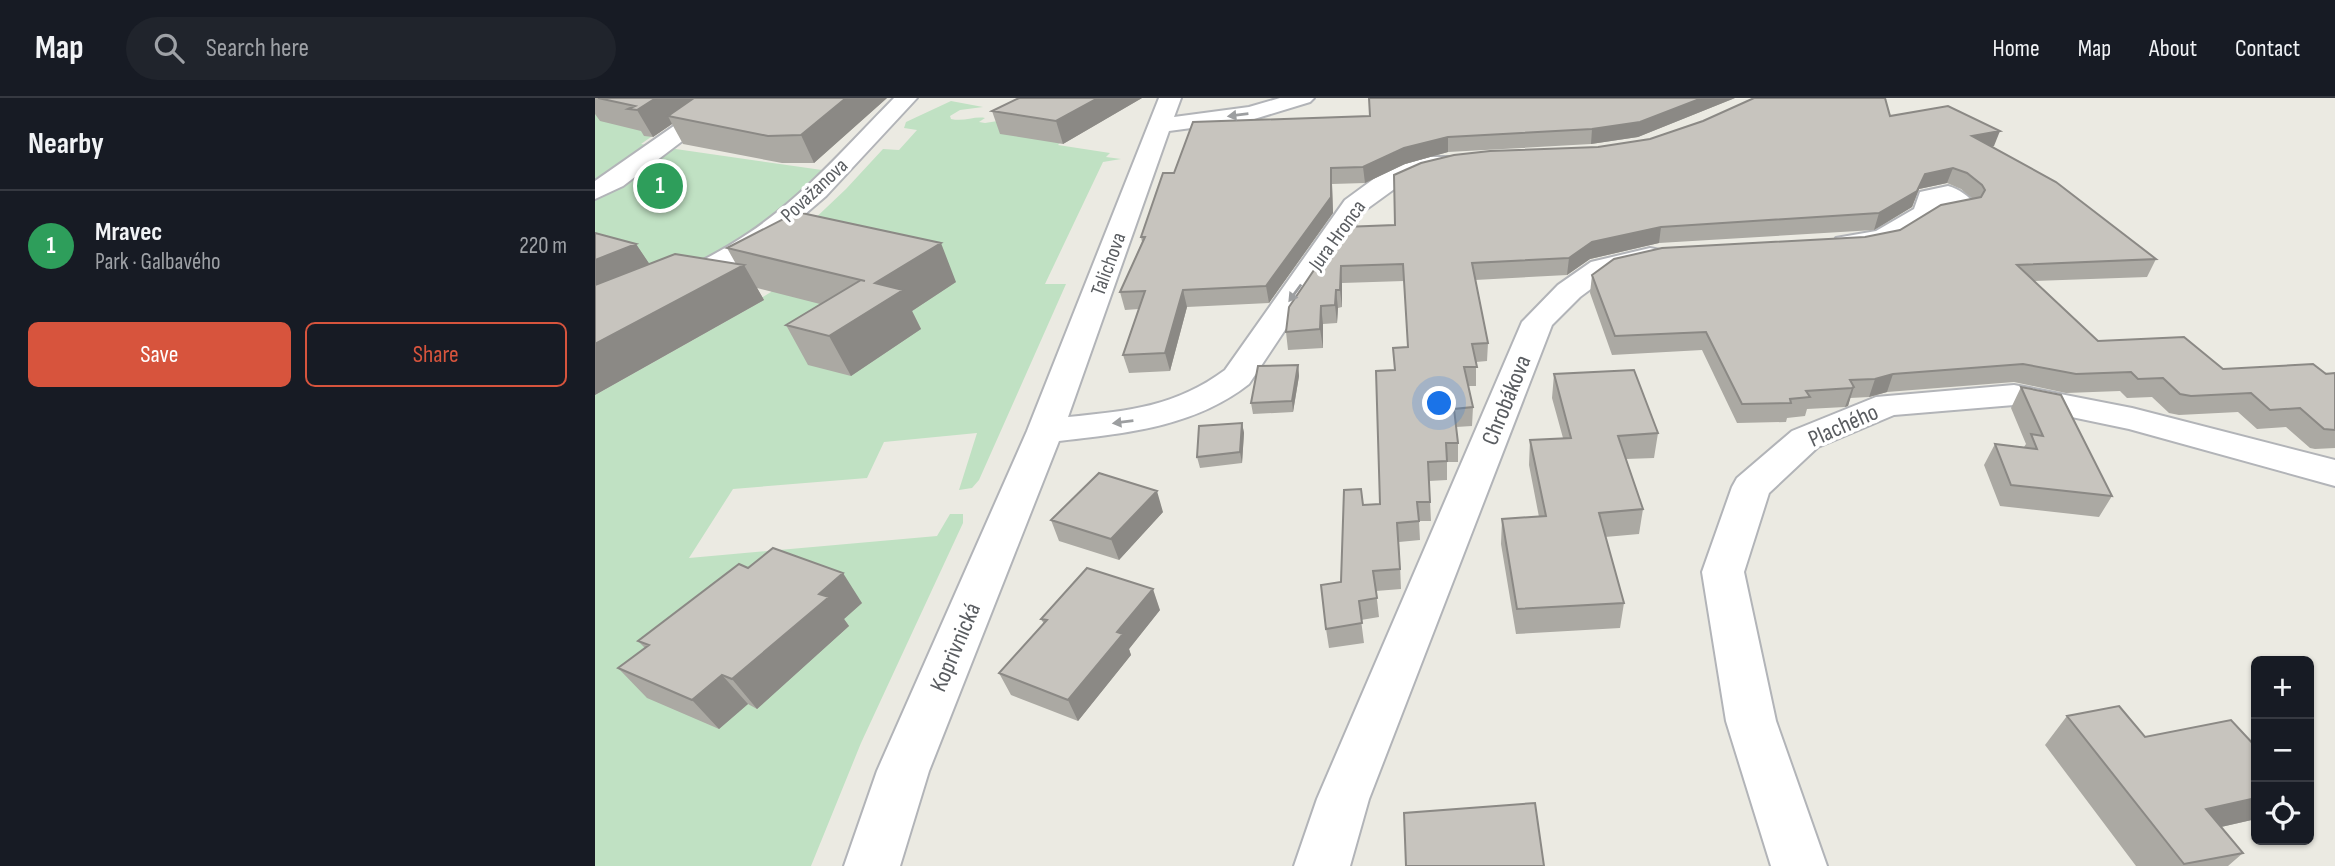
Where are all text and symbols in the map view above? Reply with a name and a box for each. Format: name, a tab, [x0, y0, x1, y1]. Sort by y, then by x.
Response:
search box	[126, 17, 616, 80]
text: Map	[35, 28, 84, 68]
icon: search	[150, 29, 188, 67]
text: Search here	[206, 33, 309, 64]
text: Home	[1992, 34, 2040, 63]
text: Map	[2078, 34, 2111, 63]
text: About	[2149, 34, 2197, 63]
text: Contact	[2235, 34, 2300, 63]
one-way arrow	[1226, 110, 1248, 121]
text: Nearby	[28, 126, 104, 162]
street label: Považanova	[776, 153, 853, 228]
pin: 1	[637, 160, 683, 212]
street label: Jura Hronca	[1303, 195, 1371, 276]
text: Mravec	[95, 217, 162, 248]
street label: Talichova	[1086, 229, 1131, 299]
text: 1	[46, 232, 56, 260]
text: 220 m	[519, 232, 567, 260]
text: Park · Galbavého	[95, 248, 221, 276]
one-way arrow	[1288, 284, 1302, 302]
button: Save	[28, 322, 291, 387]
button: Share	[305, 322, 567, 387]
street label: Chrobákova	[1475, 351, 1538, 449]
your location	[1422, 386, 1456, 420]
street label: Plachého	[1804, 397, 1883, 454]
one-way arrow	[1111, 416, 1133, 427]
street label: Koprivnická	[924, 598, 987, 696]
map controls	[2251, 656, 2314, 845]
button: +	[2251, 656, 2314, 719]
button: −	[2251, 719, 2314, 782]
button: locate	[2251, 782, 2314, 845]

